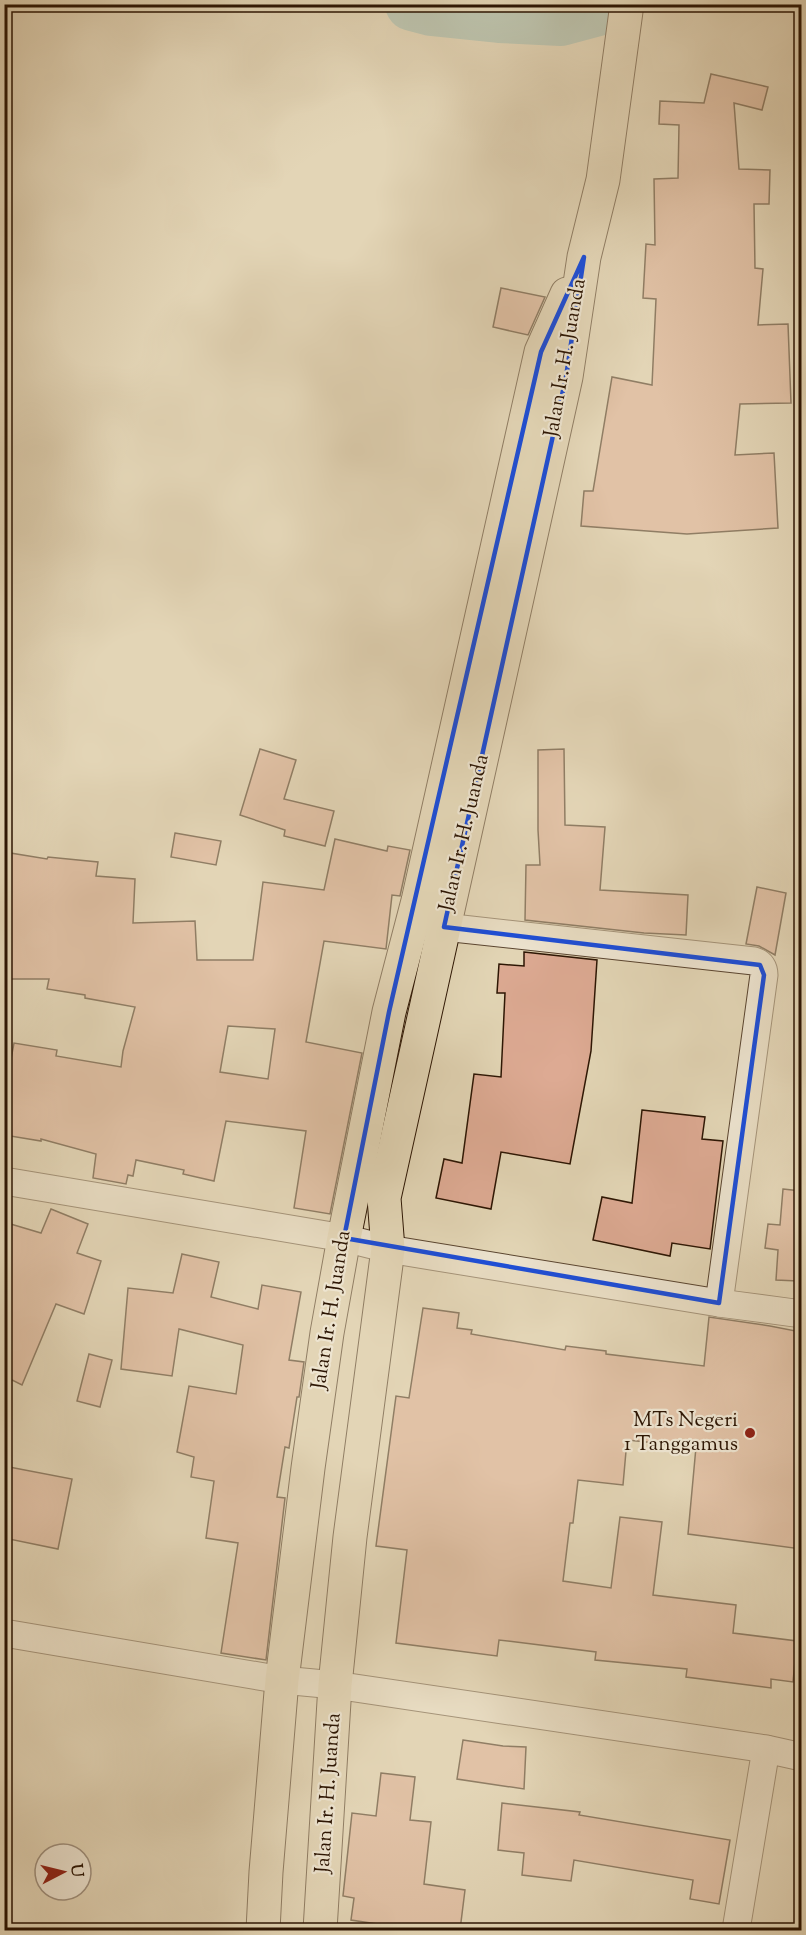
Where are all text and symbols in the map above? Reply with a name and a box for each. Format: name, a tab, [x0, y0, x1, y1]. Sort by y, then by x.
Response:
street label: Jalan Ir. H. Juanda	[537, 276, 595, 441]
street label: Jalan Ir. H. Juanda	[432, 751, 498, 916]
street label: Jalan Ir. H. Juanda	[304, 1228, 359, 1393]
place label: MTs Negeri 1 Tanggamus	[624, 1406, 738, 1460]
marker: MTs Negeri 1 Tanggamus	[743, 1426, 757, 1440]
street label: Jalan Ir. H. Juanda	[308, 1712, 350, 1875]
north arrow	[33, 1842, 93, 1902]
text: U	[63, 1863, 88, 1879]

